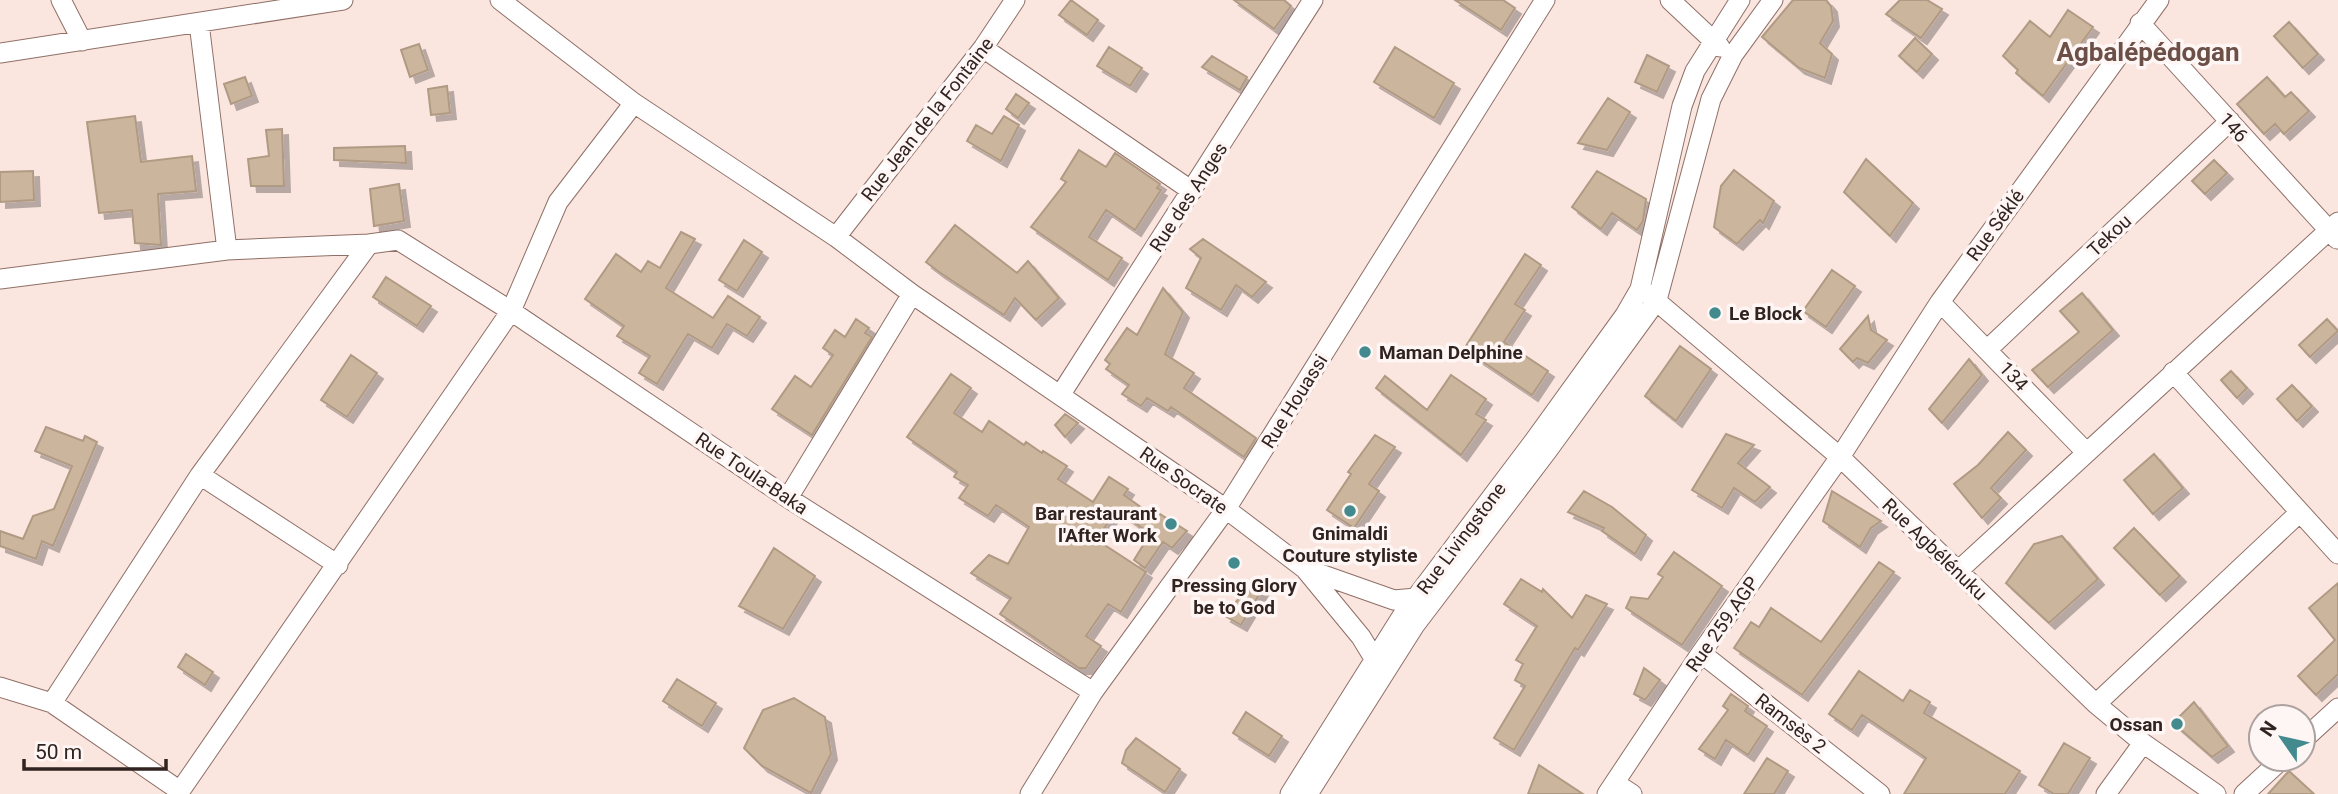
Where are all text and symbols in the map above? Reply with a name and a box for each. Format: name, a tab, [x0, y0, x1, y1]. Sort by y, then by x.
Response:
street label: Rue Jean de la Fontaine	[856, 33, 999, 206]
district label: Agbalépédogan	[2056, 37, 2240, 67]
street label: 146	[2214, 108, 2253, 147]
street label: Rue des Anges	[1145, 138, 1232, 256]
street label: Rue Séklé	[1962, 185, 2029, 265]
street label: Tekou	[2083, 209, 2136, 261]
place label: Le Block	[1729, 302, 1803, 325]
marker: Le Block	[1707, 305, 1723, 321]
place label: Maman Delphine	[1379, 341, 1523, 364]
marker: Maman Delphine	[1357, 344, 1373, 360]
street label: Rue Houassi	[1256, 350, 1332, 452]
street label: 134	[1994, 357, 2033, 396]
street label: Rue Toula-Baka	[691, 427, 812, 519]
street label: Rue Socrate	[1135, 442, 1232, 519]
street label: Rue Livingstone	[1412, 478, 1511, 599]
street label: Rue Agbélénuku	[1878, 494, 1992, 605]
place label: Bar restaurant l'After Work	[1035, 502, 1158, 547]
marker: Gnimaldi Couture styliste	[1342, 503, 1358, 519]
marker: Bar restaurant l'After Work	[1163, 516, 1179, 532]
place label: Gnimaldi Couture styliste	[1283, 522, 1417, 567]
marker: Pressing Glory be to God	[1226, 555, 1242, 571]
street label: Rue 259.AGP	[1681, 572, 1764, 676]
place label: Pressing Glory be to God	[1171, 574, 1297, 619]
street label: Ramsès 2	[1751, 689, 1831, 758]
north arrow	[2247, 703, 2317, 773]
place label: Ossan	[2110, 713, 2163, 736]
marker: Ossan	[2169, 716, 2185, 732]
text: N	[2255, 717, 2282, 741]
scale bar	[24, 728, 166, 772]
text: 50 m	[35, 740, 82, 764]

